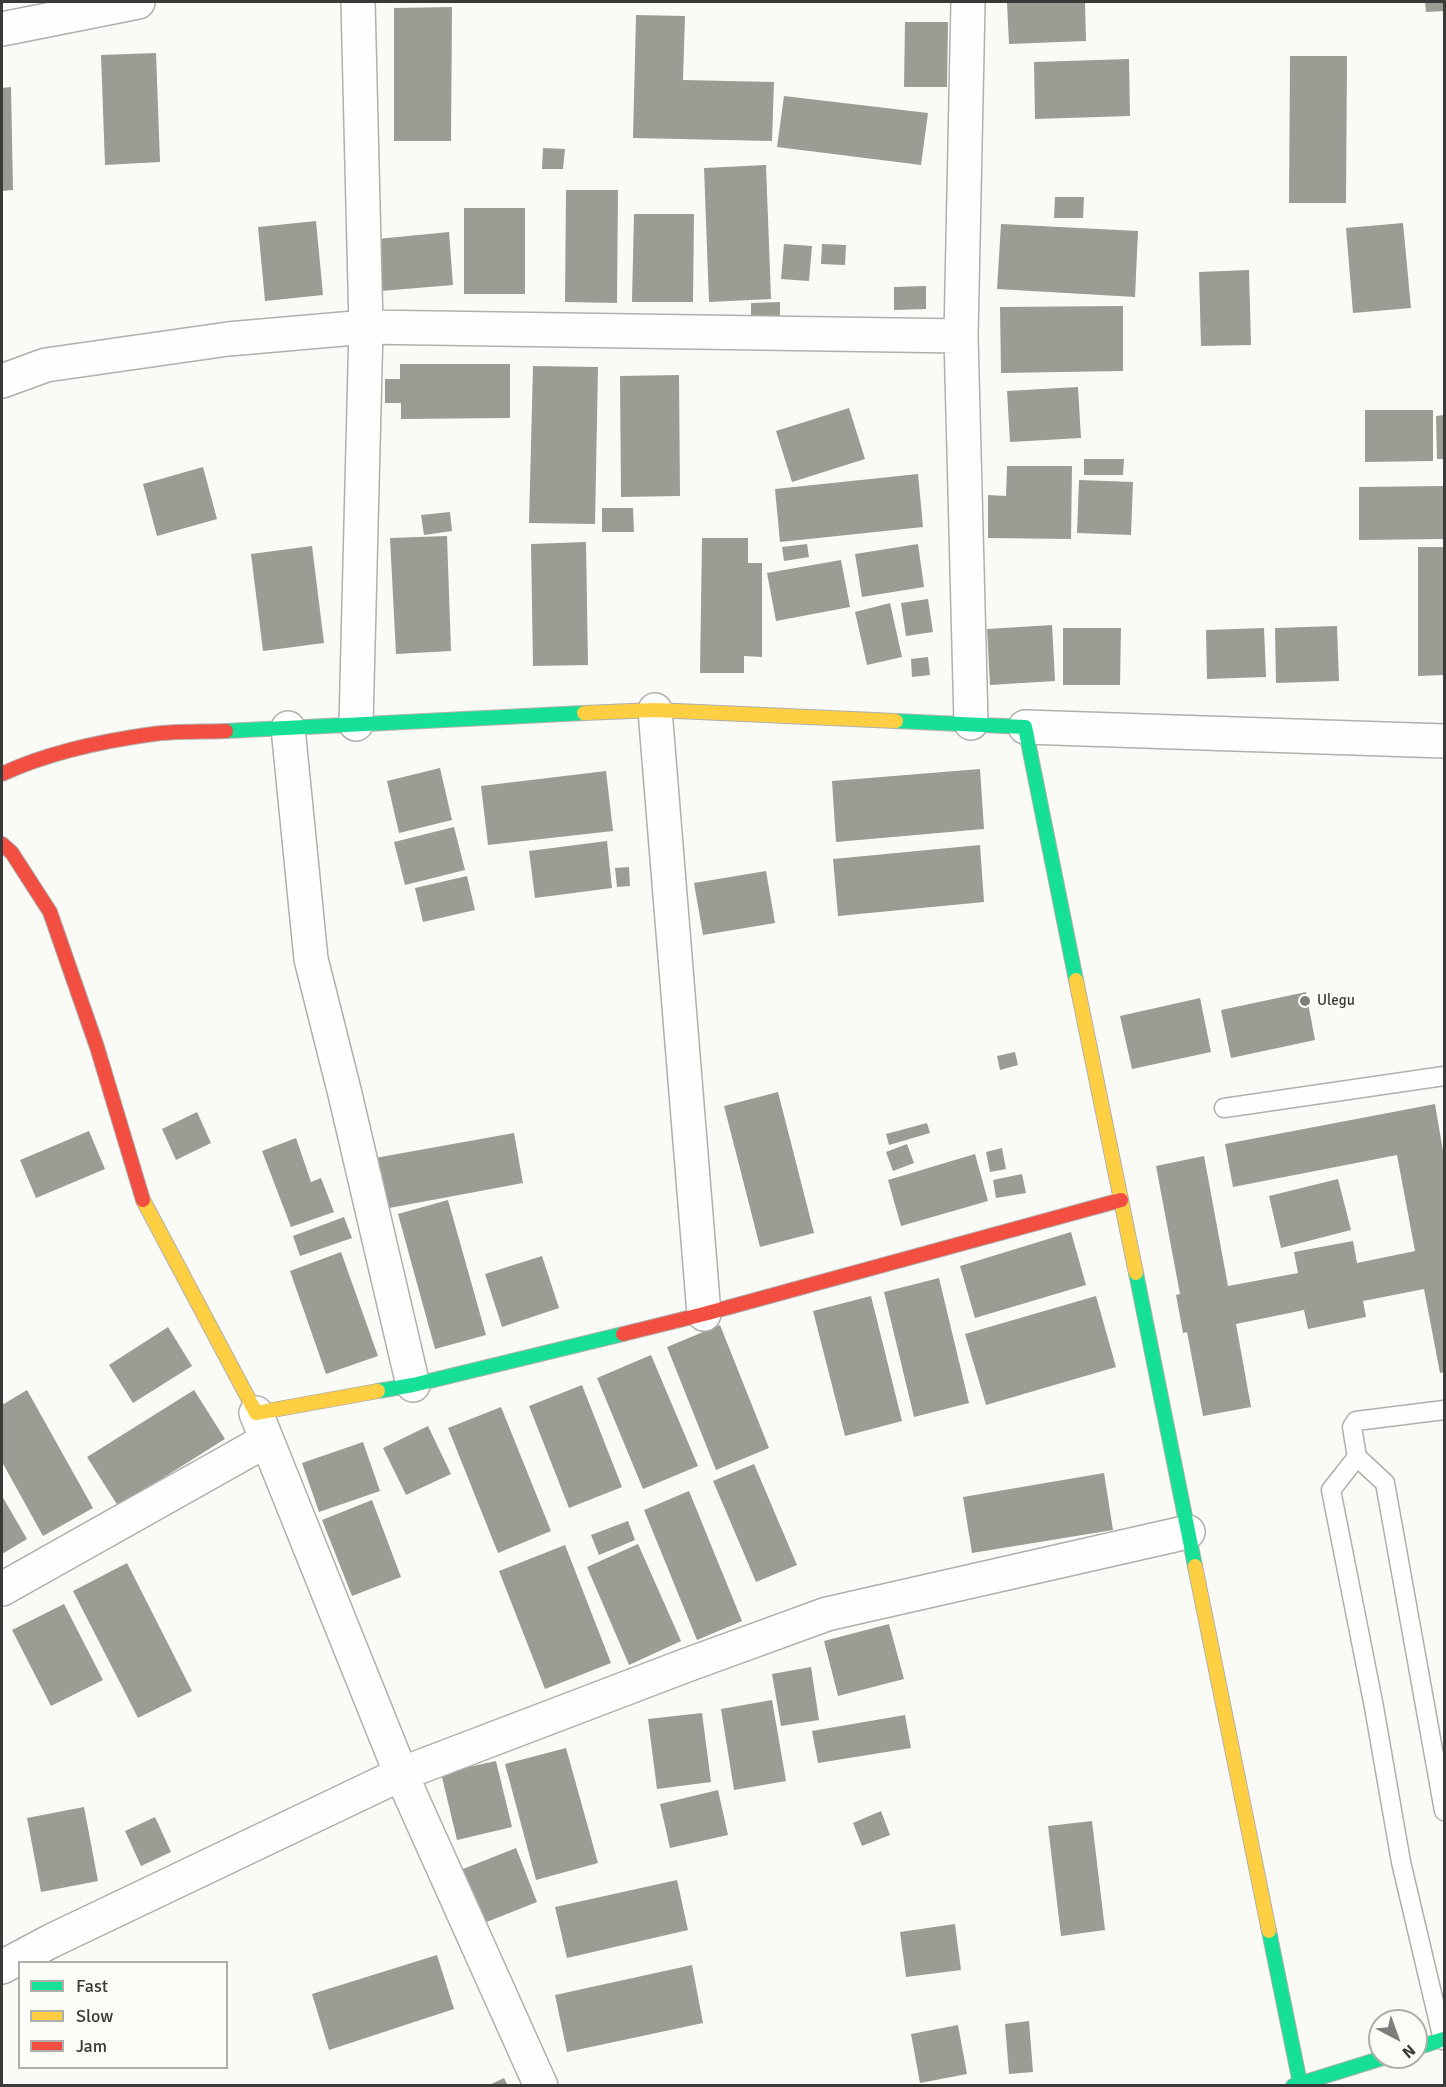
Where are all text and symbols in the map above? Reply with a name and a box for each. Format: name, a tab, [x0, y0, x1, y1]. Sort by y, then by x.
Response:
place label: Ulegu	[1317, 992, 1355, 1010]
marker: Ulegu	[1298, 994, 1312, 1008]
legend	[18, 1961, 228, 2069]
text: Fast	[76, 1975, 108, 1997]
text: Slow	[76, 2005, 113, 2027]
north arrow	[1368, 2009, 1428, 2069]
text: Jam	[76, 2035, 107, 2057]
text: N	[1398, 2040, 1419, 2062]

